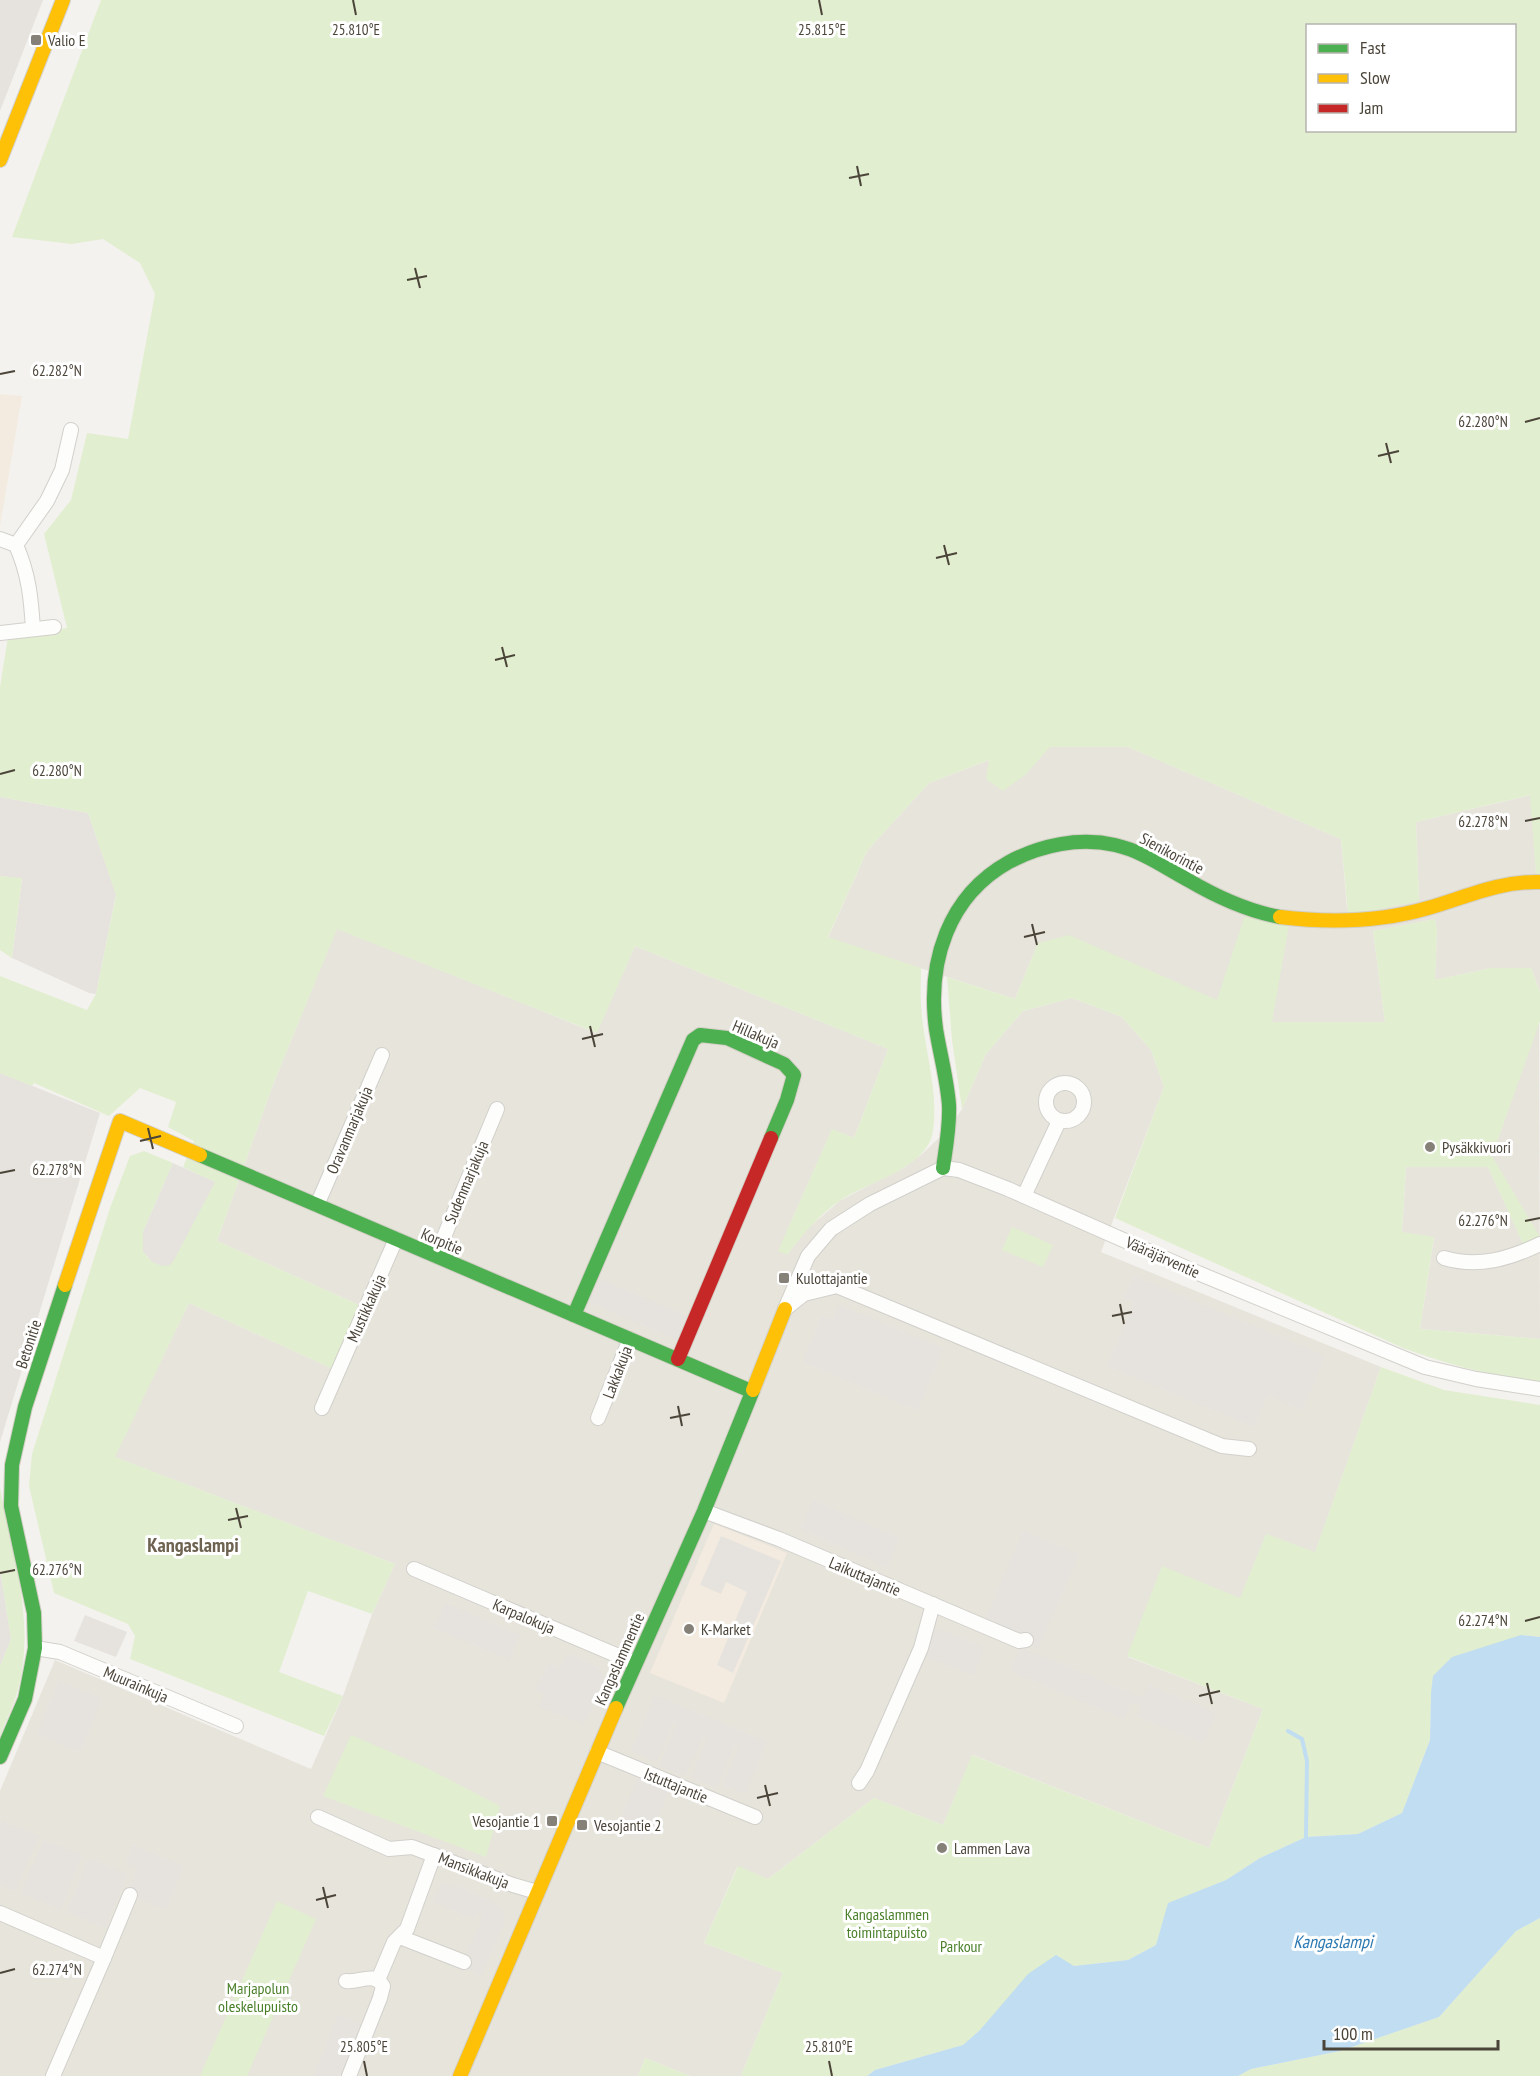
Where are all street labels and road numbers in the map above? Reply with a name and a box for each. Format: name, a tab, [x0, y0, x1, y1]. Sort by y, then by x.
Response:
street label: Sienikorintie	[1137, 828, 1207, 878]
street label: Hillakuja	[730, 1015, 782, 1053]
street label: Oravanmarjakuja	[322, 1083, 376, 1177]
street label: Sudenmarjakuja	[440, 1137, 492, 1227]
street label: Korpitie	[418, 1223, 466, 1259]
street label: Vääräjärventie	[1122, 1231, 1203, 1282]
street label: Mustikkakuja	[342, 1271, 390, 1345]
street label: Betonitie	[11, 1317, 45, 1371]
street label: Lakkakuja	[598, 1343, 636, 1401]
street label: Laikuttajantie	[826, 1552, 904, 1600]
street label: Karpalokuja	[490, 1594, 558, 1638]
street label: Kangaslammentie	[590, 1610, 648, 1708]
street label: Muurainkuja	[101, 1661, 171, 1707]
street label: Istuttajantie	[641, 1763, 711, 1807]
street label: Mansikkakuja	[436, 1847, 512, 1893]

